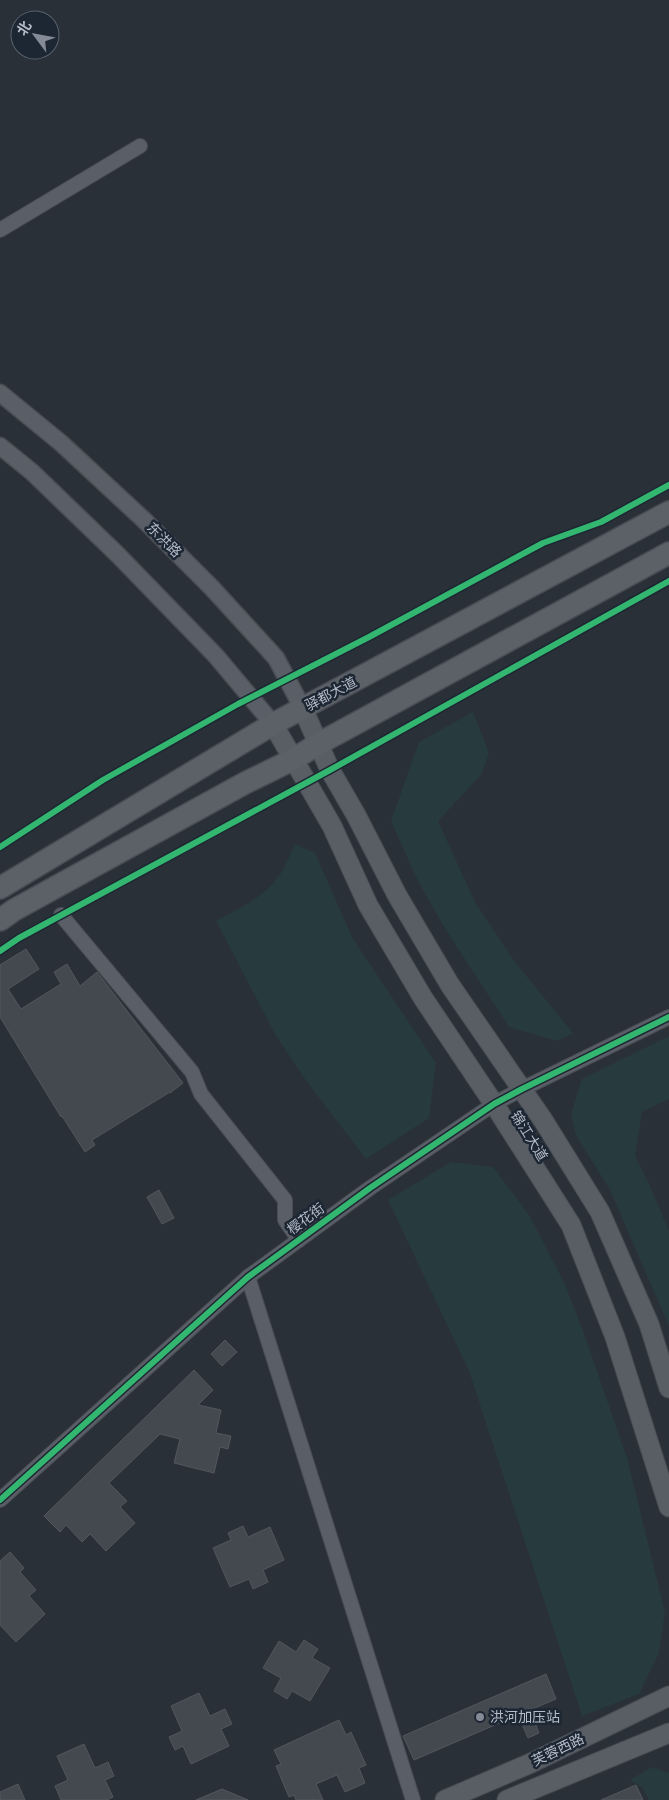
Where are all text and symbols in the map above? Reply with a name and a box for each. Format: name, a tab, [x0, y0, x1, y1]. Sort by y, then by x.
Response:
north arrow	[10, 10, 60, 60]
text: 北	[13, 18, 35, 39]
street label: 东洪路	[143, 519, 185, 561]
street label: 驿都大道	[302, 673, 360, 715]
street label: 锦江大道	[507, 1108, 551, 1164]
street label: 樱花街	[284, 1200, 328, 1238]
place label: 洪河加压站	[490, 1709, 560, 1726]
marker: 洪河加压站	[474, 1711, 486, 1723]
street label: 芙蓉西路	[529, 1730, 587, 1770]

